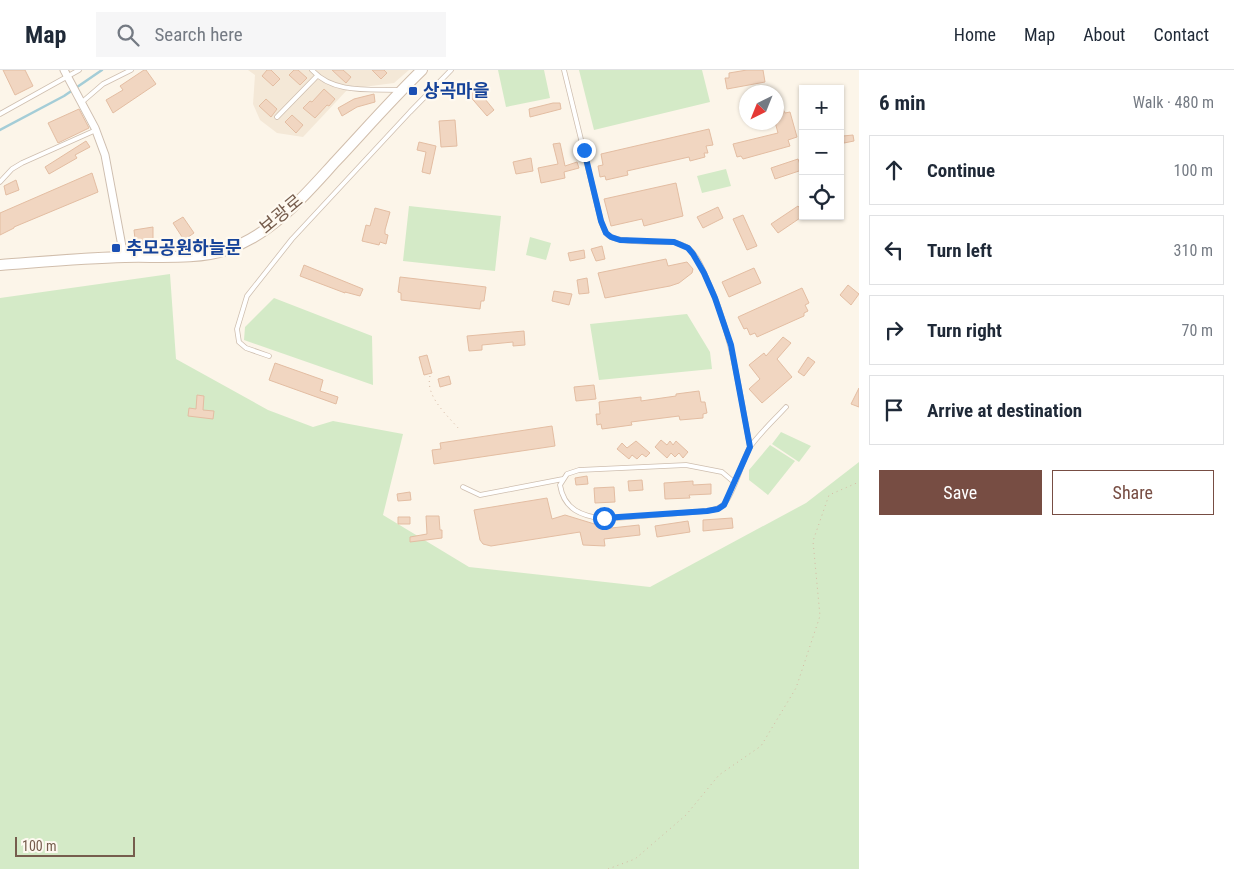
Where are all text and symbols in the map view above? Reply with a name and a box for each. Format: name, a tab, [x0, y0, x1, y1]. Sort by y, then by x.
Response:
search box	[96, 12, 446, 57]
text: Map	[25, 21, 66, 49]
icon: search	[114, 21, 142, 49]
text: Search here	[154, 23, 243, 46]
text: Home	[954, 24, 996, 45]
text: Map	[1024, 24, 1055, 45]
text: About	[1083, 24, 1125, 45]
text: Contact	[1153, 24, 1209, 45]
place label: 상곡마을	[423, 80, 489, 101]
marker: 상곡마을	[407, 85, 419, 97]
north arrow	[739, 85, 784, 130]
map controls	[799, 85, 844, 220]
button: +	[799, 85, 844, 130]
text: 6 min	[879, 91, 926, 115]
text: Walk · 480 m	[1133, 93, 1214, 112]
button: −	[799, 130, 844, 175]
route end	[573, 139, 596, 162]
icon: ahead	[880, 156, 908, 184]
text: Continue	[927, 159, 995, 182]
text: 100 m	[1174, 161, 1213, 180]
button: locate	[799, 175, 844, 220]
street label: 보광로	[255, 190, 306, 238]
icon: left	[880, 236, 908, 264]
place label: 추모공원하늘문	[126, 237, 242, 258]
text: Turn left	[927, 239, 992, 262]
text: 310 m	[1174, 241, 1213, 260]
marker: 추모공원하늘문	[110, 242, 122, 254]
icon: right	[880, 316, 908, 344]
text: Turn right	[927, 319, 1002, 342]
text: 70 m	[1181, 321, 1213, 340]
icon: arrive	[880, 396, 908, 424]
text: Arrive at destination	[927, 399, 1082, 422]
button: Save	[879, 470, 1042, 515]
button: Share	[1052, 470, 1214, 515]
route start	[593, 507, 616, 530]
scale bar	[15, 834, 135, 857]
text: 100 m	[22, 838, 57, 854]

